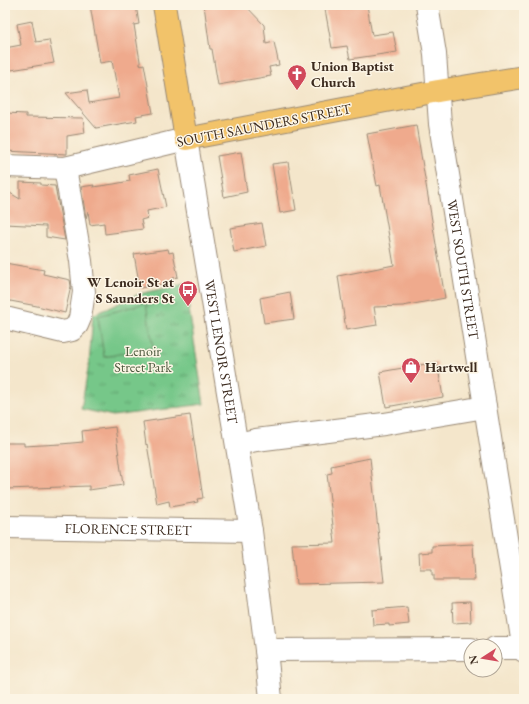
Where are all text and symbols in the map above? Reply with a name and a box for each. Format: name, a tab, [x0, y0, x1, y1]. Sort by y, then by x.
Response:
place label: Union Baptist Church	[311, 57, 395, 91]
church icon: Union Baptist Church	[286, 63, 308, 91]
street label: SOUTH SAUNDERS STREET	[175, 99, 353, 151]
street label: WEST SOUTH STREET	[443, 198, 483, 341]
place label: W Lenoir St at S Saunders St	[87, 273, 175, 307]
street label: WEST LENOIR STREET	[200, 278, 242, 426]
bus stop icon: W Lenoir St at S Saunders St	[177, 279, 199, 307]
park label: Lenoir Street Park	[114, 342, 172, 376]
shop icon: Hartwell	[400, 356, 422, 384]
place label: Hartwell	[425, 358, 478, 376]
street label: FLORENCE STREET	[64, 519, 192, 539]
north arrow	[463, 638, 503, 678]
text: N	[465, 654, 481, 666]

